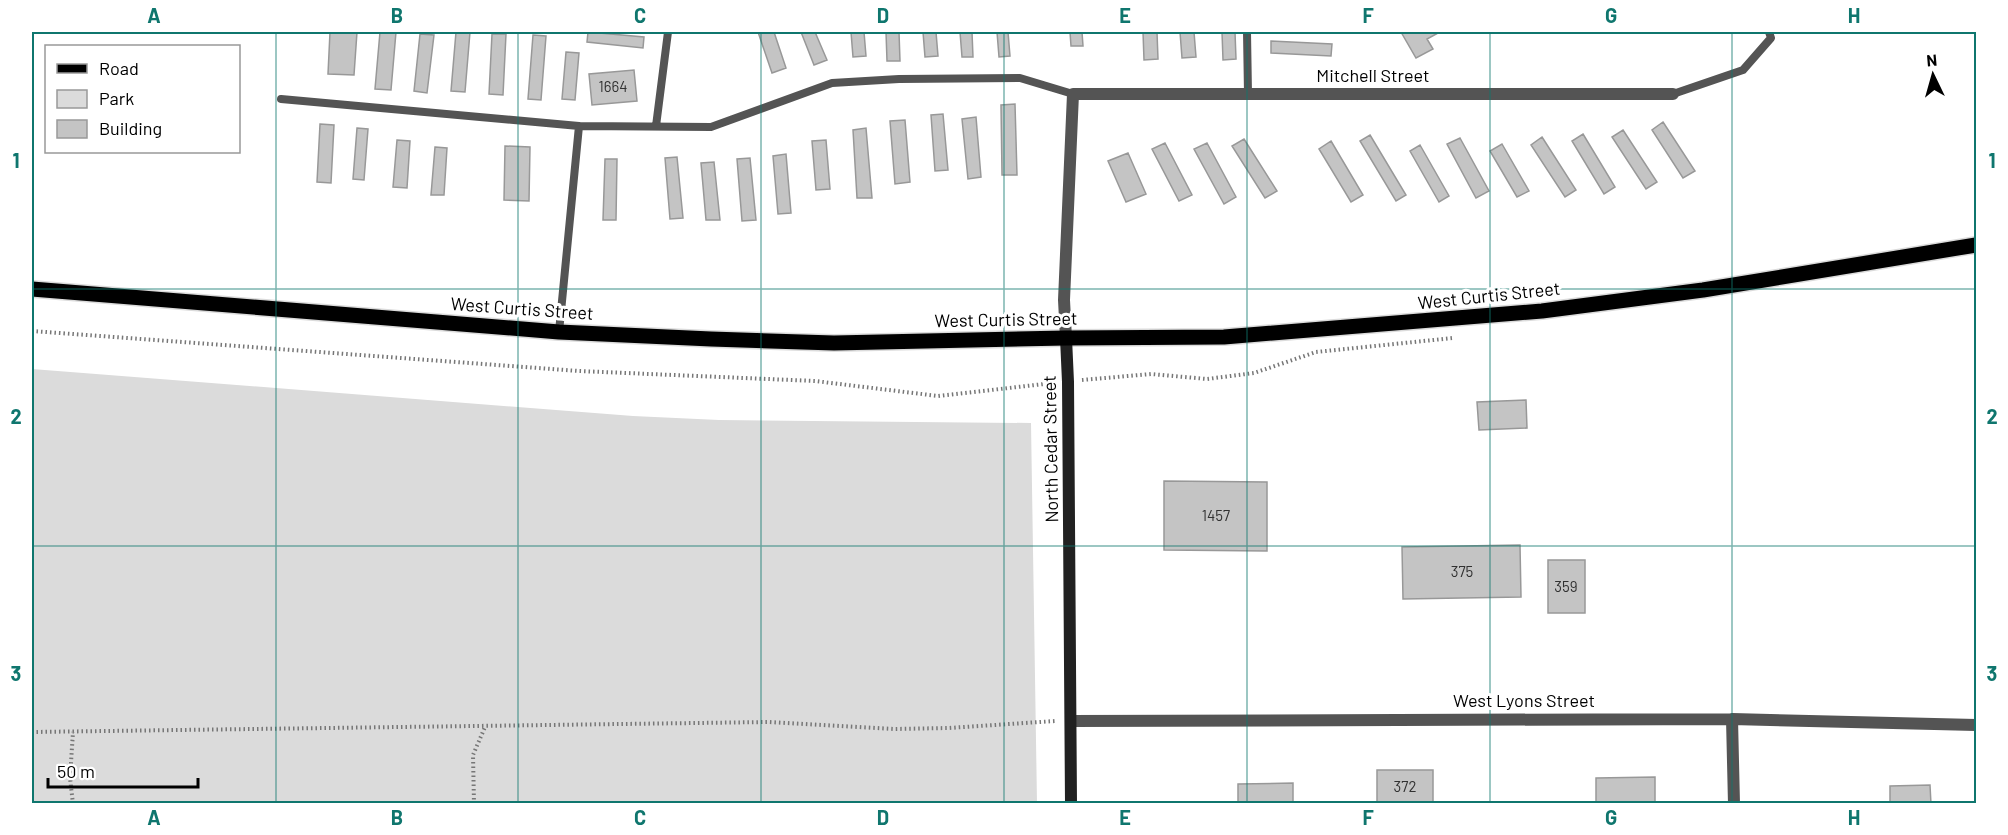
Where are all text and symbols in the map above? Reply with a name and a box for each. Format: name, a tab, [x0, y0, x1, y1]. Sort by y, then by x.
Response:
text: A	[147, 3, 161, 27]
text: B	[391, 3, 403, 27]
text: C	[634, 3, 646, 27]
text: D	[877, 3, 889, 27]
text: E	[1119, 3, 1131, 27]
text: F	[1362, 3, 1374, 27]
text: G	[1605, 3, 1617, 27]
text: H	[1848, 3, 1860, 27]
legend	[45, 45, 240, 153]
north arrow	[1903, 45, 1963, 105]
text: N	[1926, 50, 1938, 69]
text: Road	[99, 57, 139, 79]
street label: Mitchell Street	[1316, 64, 1430, 86]
house number: 1664	[599, 77, 627, 95]
text: Park	[99, 87, 134, 109]
text: Building	[99, 117, 162, 139]
text: 1	[12, 148, 20, 172]
text: 1	[1988, 148, 1996, 172]
street label: West Curtis Street	[1417, 277, 1561, 313]
street label: West Curtis Street	[450, 292, 594, 324]
street label: West Curtis Street	[934, 307, 1078, 331]
street label: North Cedar Street	[1038, 375, 1062, 523]
text: 2	[10, 404, 22, 428]
text: 2	[1986, 404, 1998, 428]
house number: 1457	[1202, 506, 1230, 524]
house number: 375	[1451, 562, 1473, 580]
house number: 359	[1554, 577, 1578, 595]
text: 3	[11, 661, 21, 685]
text: 3	[1987, 661, 1997, 685]
street label: West Lyons Street	[1453, 689, 1595, 711]
scale bar	[48, 751, 198, 789]
text: 50 m	[57, 760, 95, 782]
house number: 372	[1394, 777, 1416, 795]
text: A	[147, 805, 161, 829]
text: B	[391, 805, 403, 829]
text: C	[634, 805, 646, 829]
text: D	[877, 805, 889, 829]
text: E	[1119, 805, 1131, 829]
text: F	[1362, 805, 1374, 829]
text: G	[1605, 805, 1617, 829]
text: H	[1848, 805, 1860, 829]

